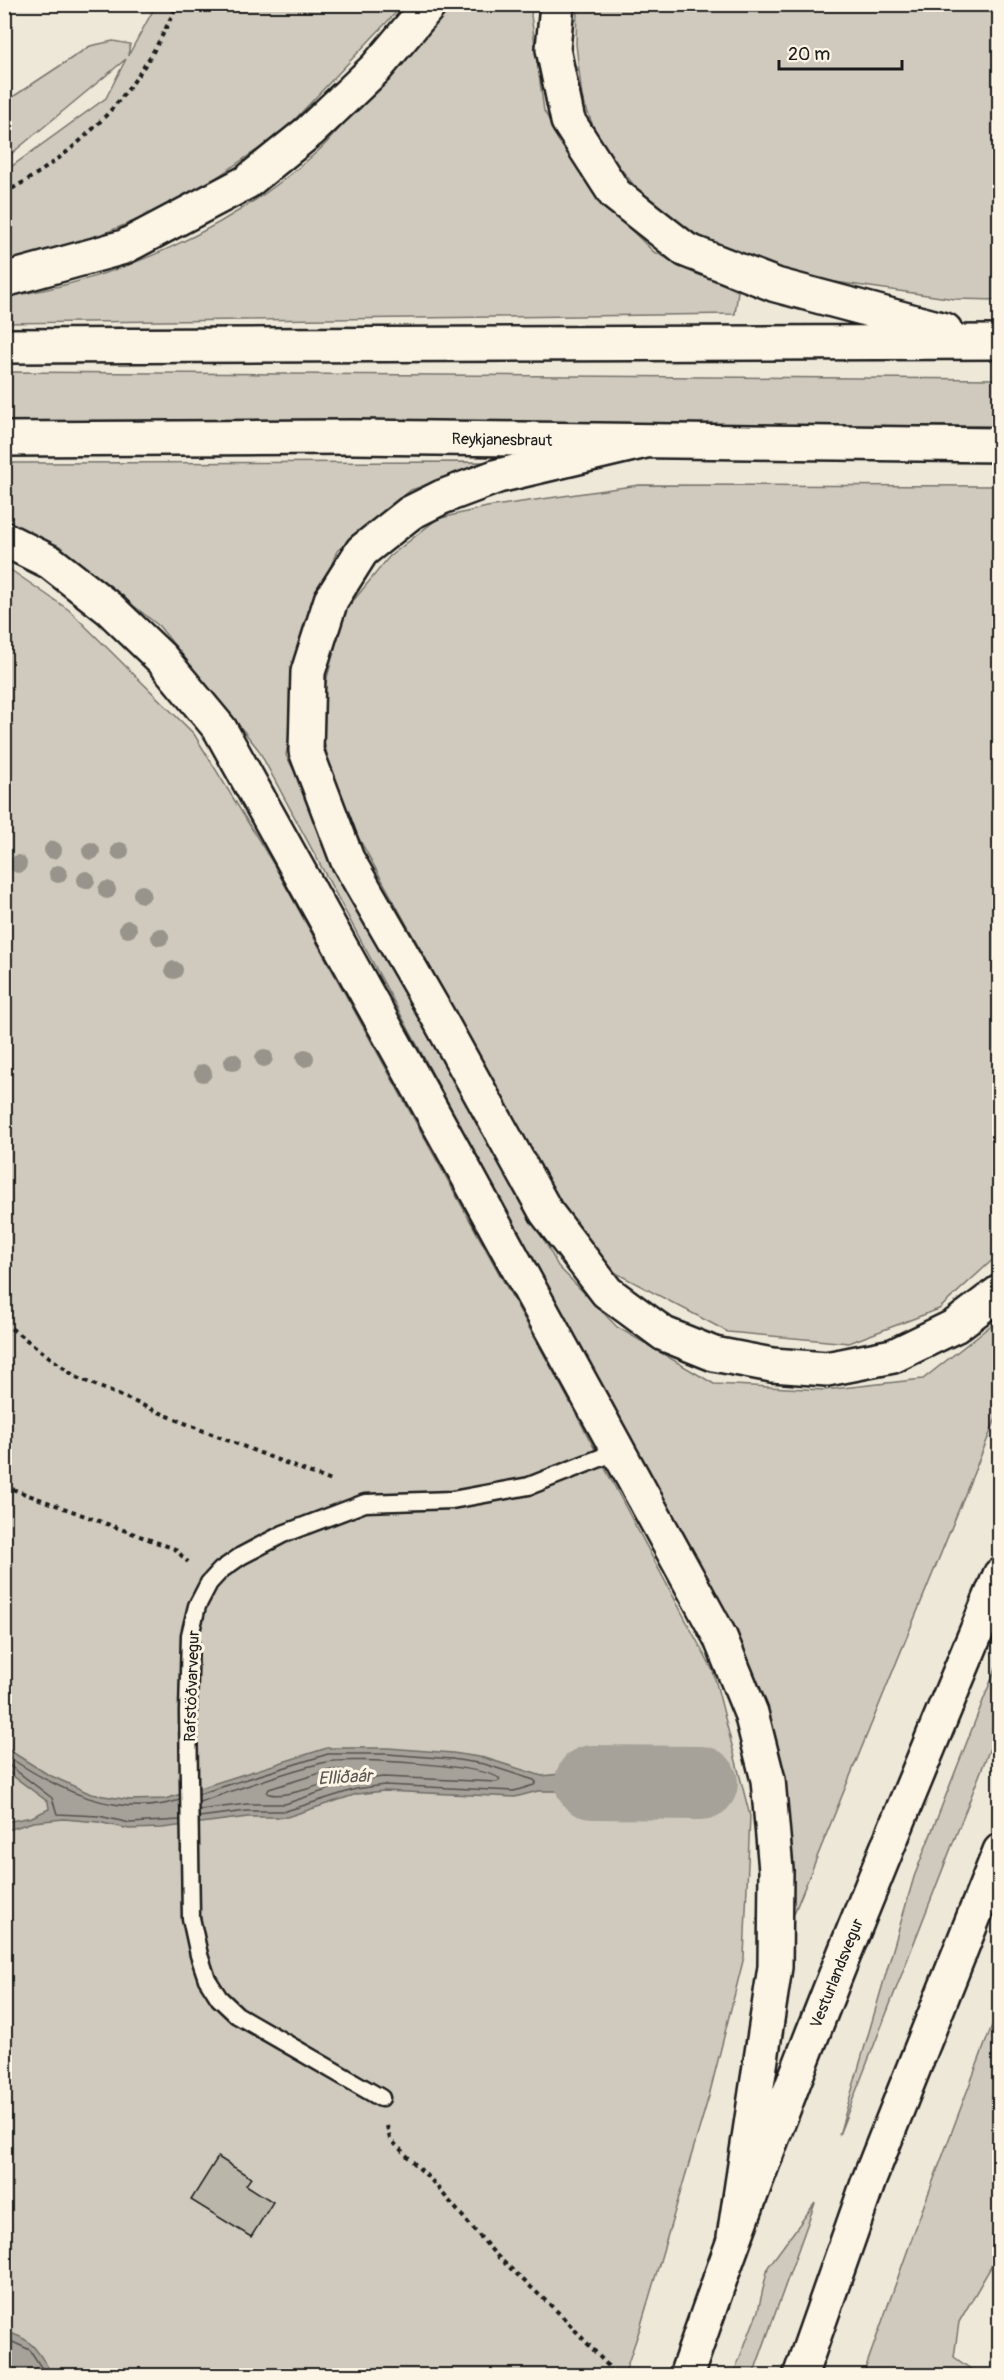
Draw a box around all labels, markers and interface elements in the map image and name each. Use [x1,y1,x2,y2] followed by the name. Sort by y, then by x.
[779,33,902,71] scale bar
[788,43,830,66] text: 20 m
[452,429,553,451] street label: Reykjanesbraut
[180,1630,204,1742] street label: Rafstöðvarvegur
[317,1764,375,1790] water label: Elliðaár
[806,1915,868,2031] street label: Vesturlandsvegur

